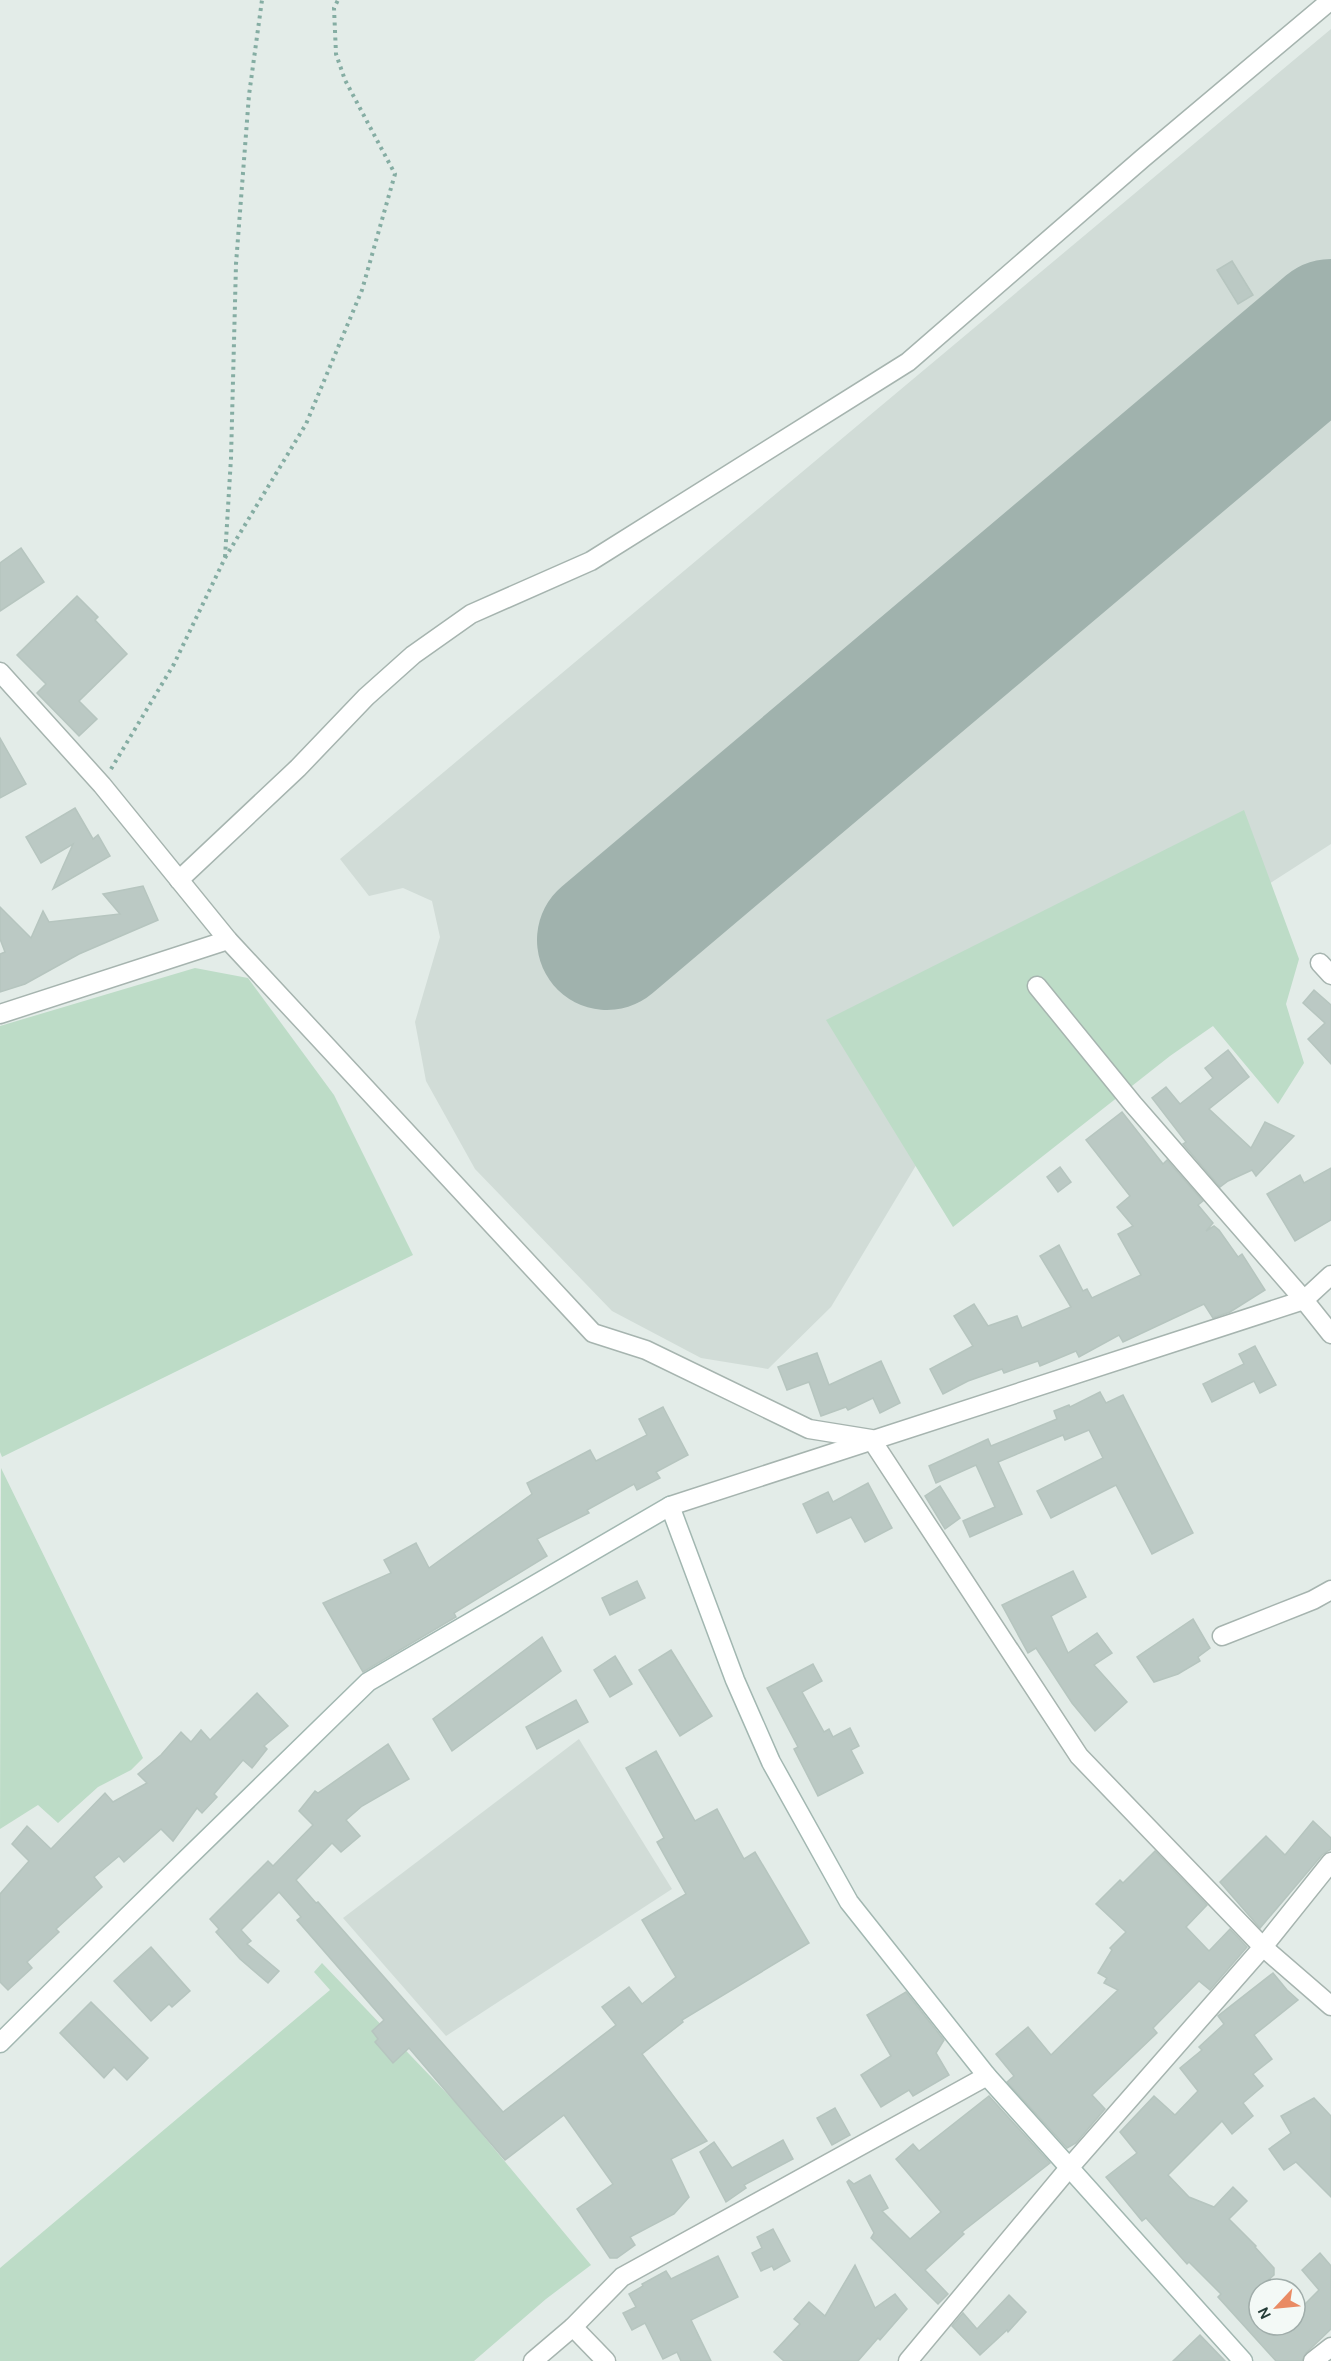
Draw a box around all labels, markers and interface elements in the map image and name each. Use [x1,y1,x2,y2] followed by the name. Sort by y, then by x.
[1247,2277,1307,2337] north arrow
[1253,2304,1275,2323] text: N

